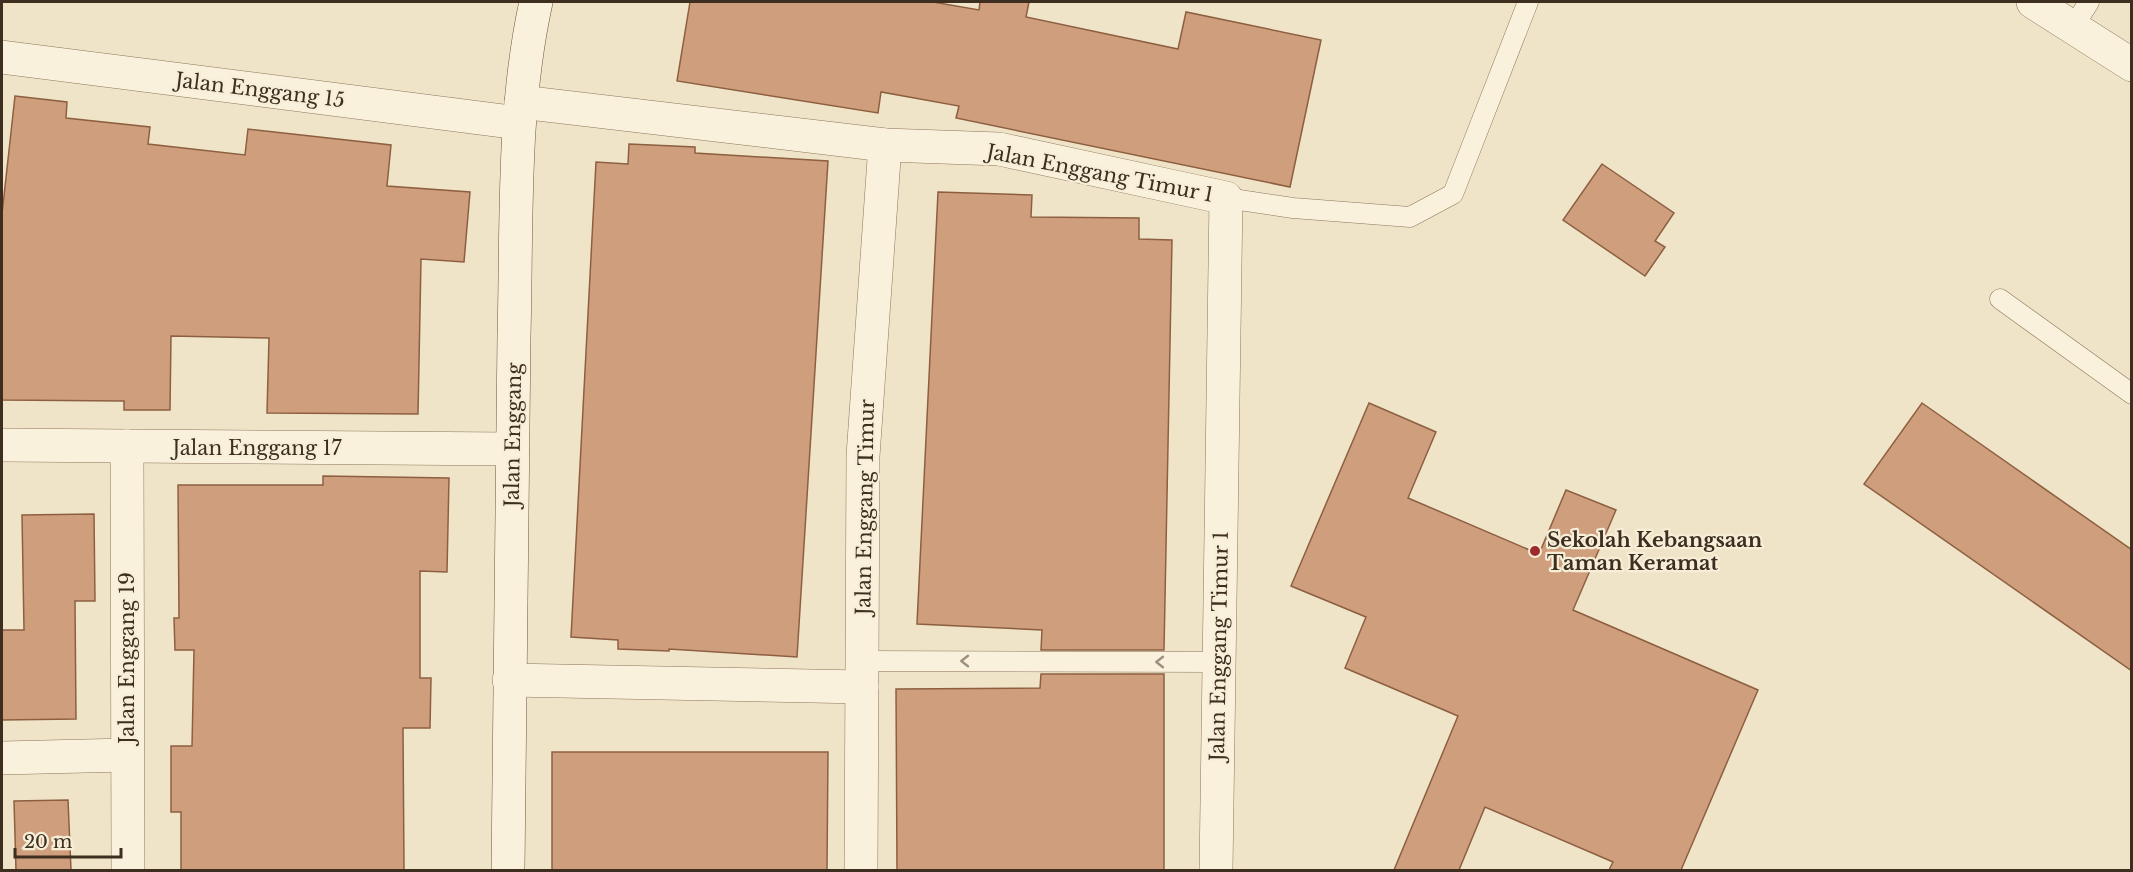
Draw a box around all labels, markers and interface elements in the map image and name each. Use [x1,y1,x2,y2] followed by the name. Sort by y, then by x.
[171,67,346,112] street label: Jalan Enggang 15
[982,139,1215,207] street label: Jalan Enggang Timur 1
[500,362,526,510] street label: Jalan Enggang
[851,398,879,618] street label: Jalan Enggang Timur
[170,436,342,460] street label: Jalan Enggang 17
[1547,528,1763,575] place label: Sekolah Kebangsaan Taman Keramat
[1205,531,1233,764] street label: Jalan Enggang Timur 1
[1528,544,1542,558] marker: Sekolah Kebangsaan Taman Keramat
[115,572,139,747] street label: Jalan Enggang 19
[961,655,970,667] one-way arrow
[1156,656,1165,668] one-way arrow
[15,821,122,859] scale bar
[24,831,72,853] text: 20 m

